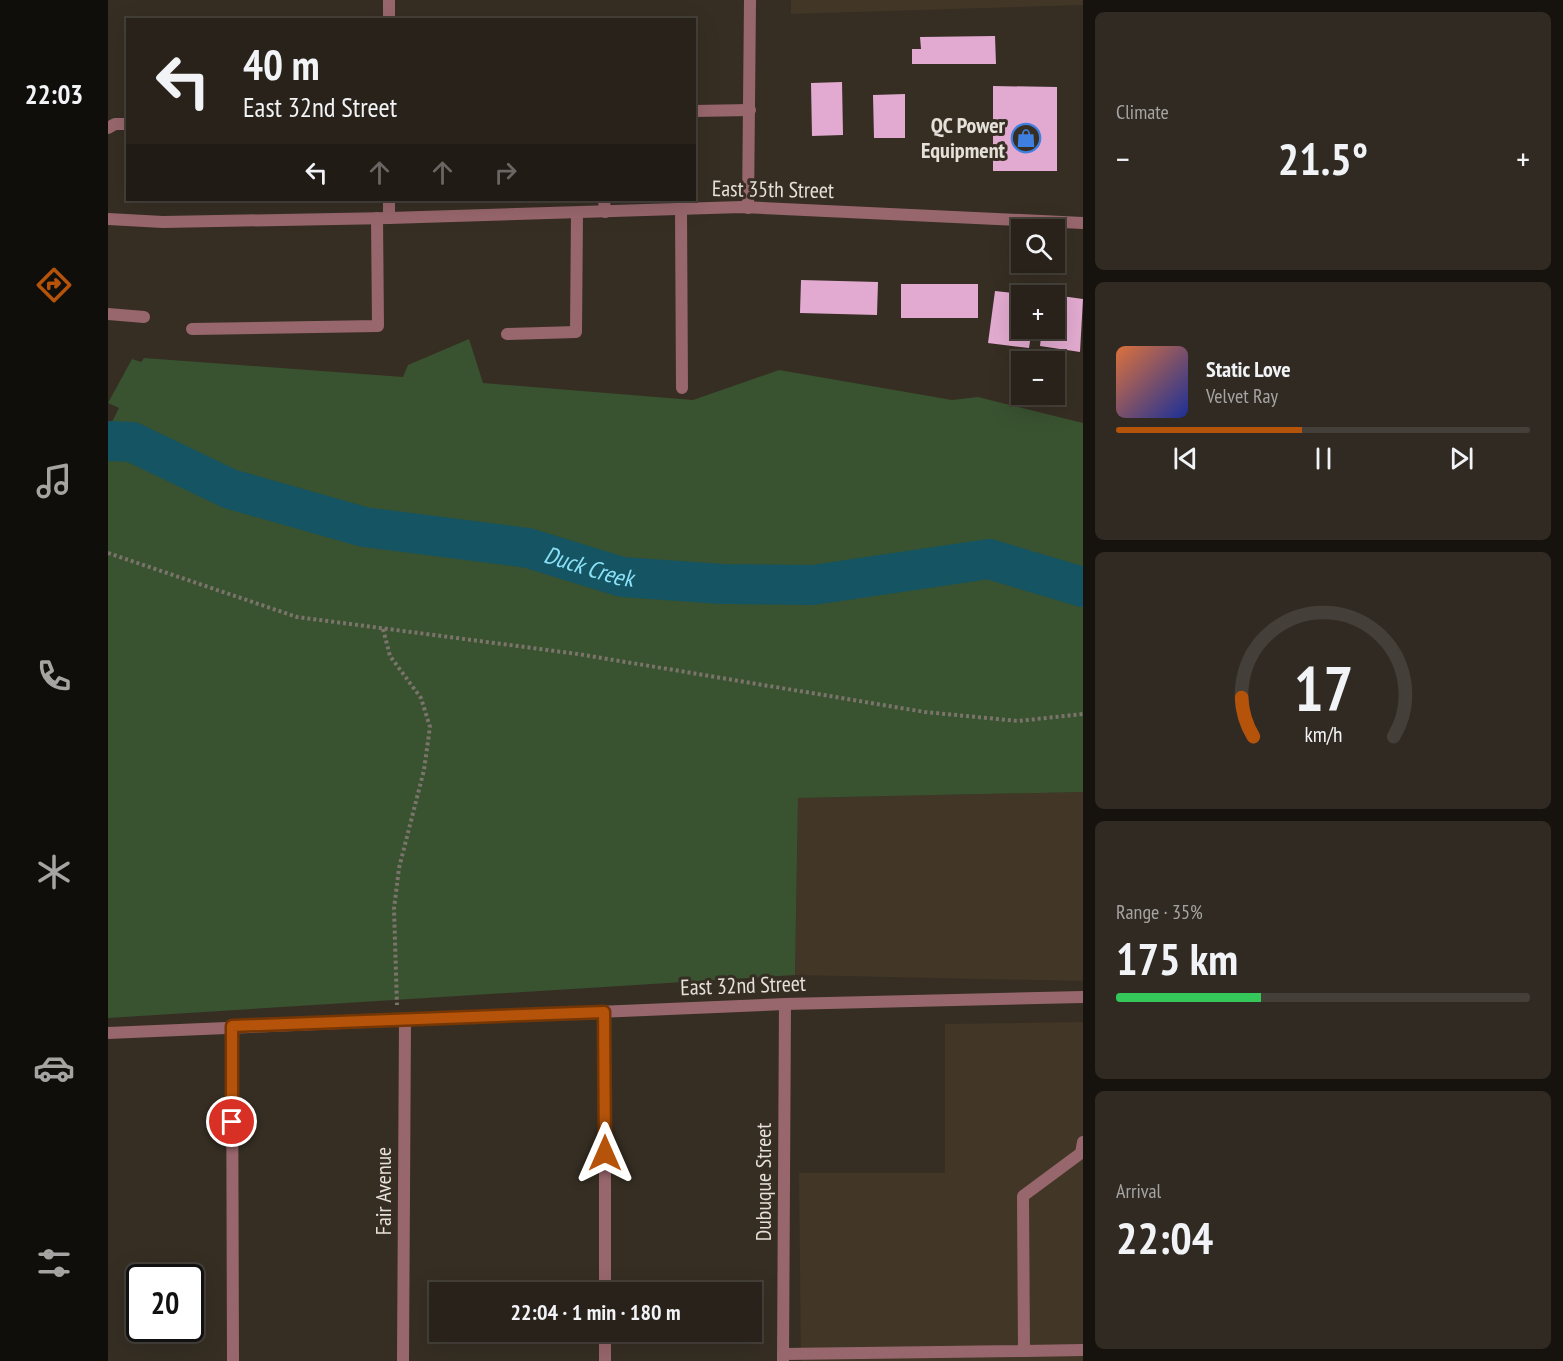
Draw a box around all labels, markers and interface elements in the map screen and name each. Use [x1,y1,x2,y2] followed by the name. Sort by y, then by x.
[243,37,320,92] text: 40 m
[144,42,222,120] icon: left
[25,77,83,111] text: 22:03
[243,90,397,124] text: East 32nd Street
[1116,99,1169,125] text: Climate
[921,111,1006,164] place label: QC Power Equipment
[1010,122,1042,154] shop icon: QC Power Equipment
[1278,129,1368,187] text: 21.5°
[1116,137,1130,180] text: −
[1516,137,1530,180] text: +
[300,156,333,189] icon: left
[363,156,396,189] icon: ahead
[426,156,459,189] icon: ahead
[489,156,522,189] icon: right
[712,174,834,204] street label: East 35th Street
[1011,219,1065,405] map controls
[1011,219,1065,273] button: search
[33,264,75,306] icon: directions
[1011,285,1065,339] button: +
[1011,351,1065,405] button: −
[1206,355,1291,383] text: Static Love
[1206,383,1278,409] text: Velvet Ray
[1169,442,1202,475] icon: previous
[1307,442,1340,475] icon: pause
[1445,442,1478,475] icon: next
[33,460,75,502] icon: music
[540,538,637,593] water label: Duck Creek
[1293,648,1353,729] text: 17
[33,655,75,697] icon: phone
[1304,721,1342,749] text: km/h
[33,851,75,893] icon: climate
[1116,899,1203,925] text: Range · 35%
[1116,929,1238,987] text: 175 km
[680,969,806,1001] street label: East 32nd Street
[33,1047,75,1089] icon: car
[206,1096,257,1147] pin
[215,1105,248,1138] icon: arrive
[573,1121,637,1185] position arrow
[749,1123,777,1241] street label: Dubuque Street
[369,1147,397,1235] street label: Fair Avenue
[1116,1178,1161,1204] text: Arrival
[1116,1208,1213,1266] text: 22:04
[33,1242,75,1284] icon: filters
[126,1264,204,1342] speed limit sign: 20
[510,1298,681,1326] text: 22:04 · 1 min · 180 m

